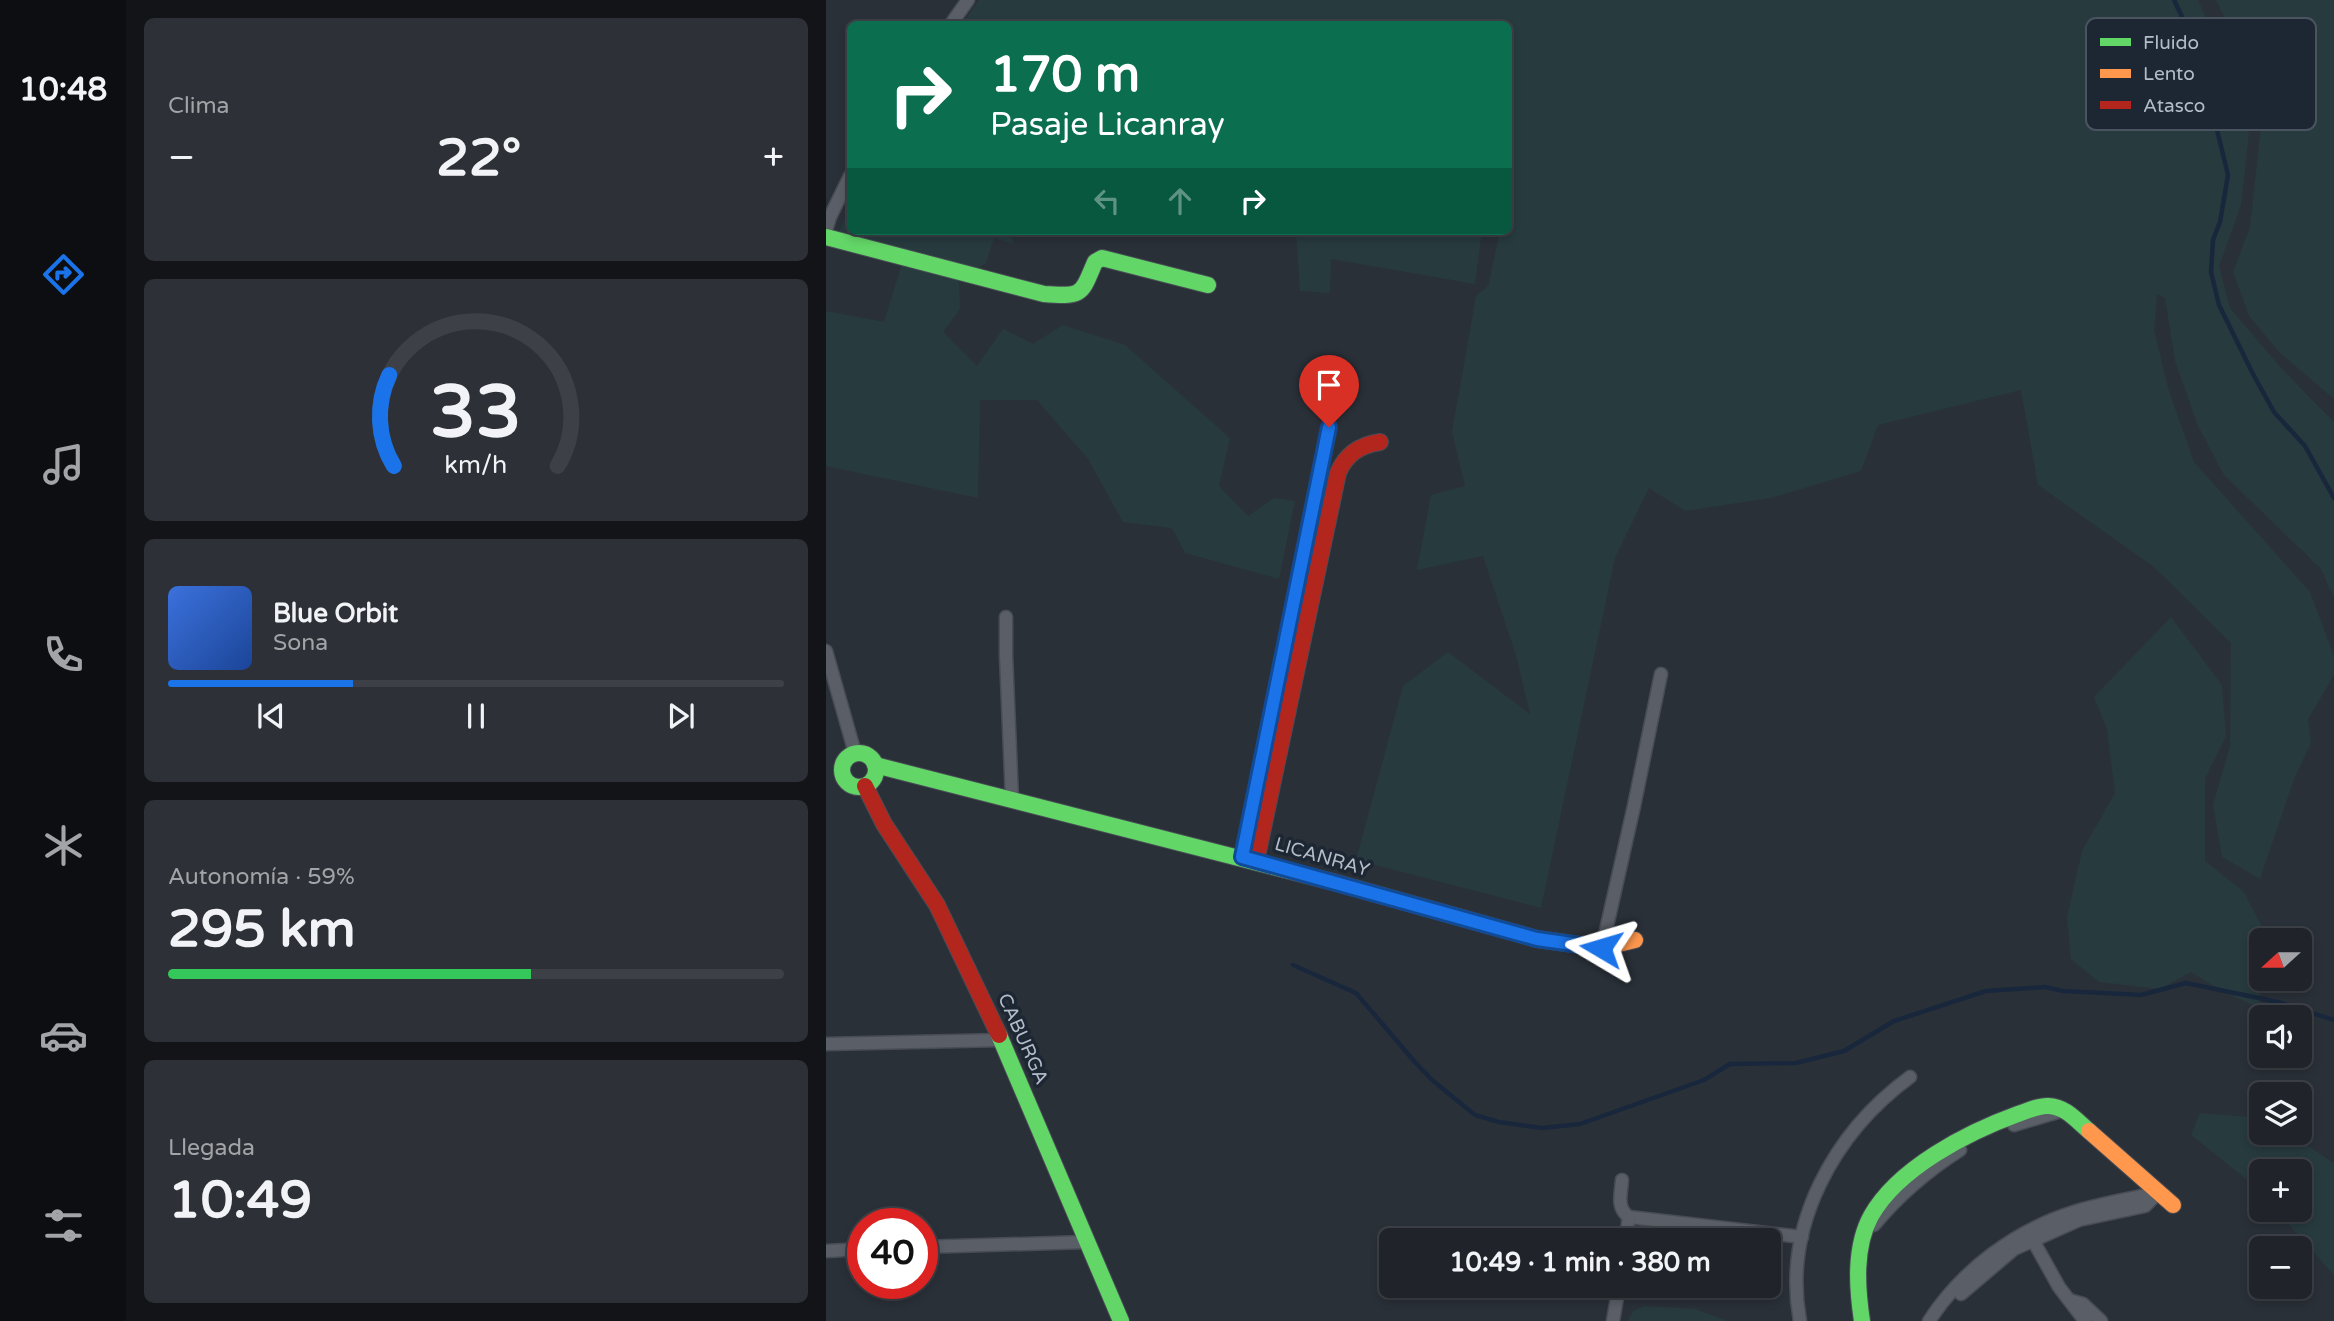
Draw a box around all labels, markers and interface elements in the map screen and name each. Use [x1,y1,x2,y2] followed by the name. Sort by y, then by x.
[2086,18,2316,130] legend
[2143,32,2199,54] text: Fluido
[990,46,1140,105] text: 170 m
[875,49,966,140] icon: right
[2143,63,2195,85] text: Lento
[19,71,107,109] text: 10:48
[168,92,229,120] text: Clima
[2143,95,2205,117] text: Atasco
[990,106,1225,144] text: Pasaje Licanray
[436,127,521,190] text: 22°
[168,135,195,181] text: −
[763,135,784,181] text: +
[1088,182,1126,220] icon: left
[1161,182,1199,220] icon: ahead
[1234,182,1272,220] icon: right
[39,250,88,299] icon: directions
[1299,355,1359,427] pin
[1310,366,1348,404] icon: arrive
[430,369,522,457] text: 33
[39,440,88,489] icon: music
[445,450,507,480] text: km/h
[273,598,398,629] text: Blue Orbit
[273,629,328,657] text: Sona
[39,630,88,679] icon: phone
[252,697,290,735] icon: previous
[457,697,495,735] icon: pause
[662,697,700,735] icon: next
[39,821,88,870] icon: climate
[1272,833,1372,881] street label: LICANRAY
[168,863,355,891] text: Autonomía · 59%
[168,898,356,961] text: 295 km
[1564,911,1638,985] position arrow
[2249,928,2312,990] north arrow
[2249,928,2312,1299] map controls
[993,990,1053,1088] street label: CABURGA
[2249,1005,2312,1068] button: sound
[39,1011,88,1060] icon: car
[2249,1082,2312,1145] button: layers
[168,1134,255,1162] text: Llegada
[2249,1159,2312,1222] button: +
[168,1169,312,1232] text: 10:49
[39,1201,88,1250] icon: filters
[847,1208,938,1299] speed limit sign: 40
[2249,1236,2312,1299] button: −
[1449,1247,1711,1278] text: 10:49 · 1 min · 380 m

